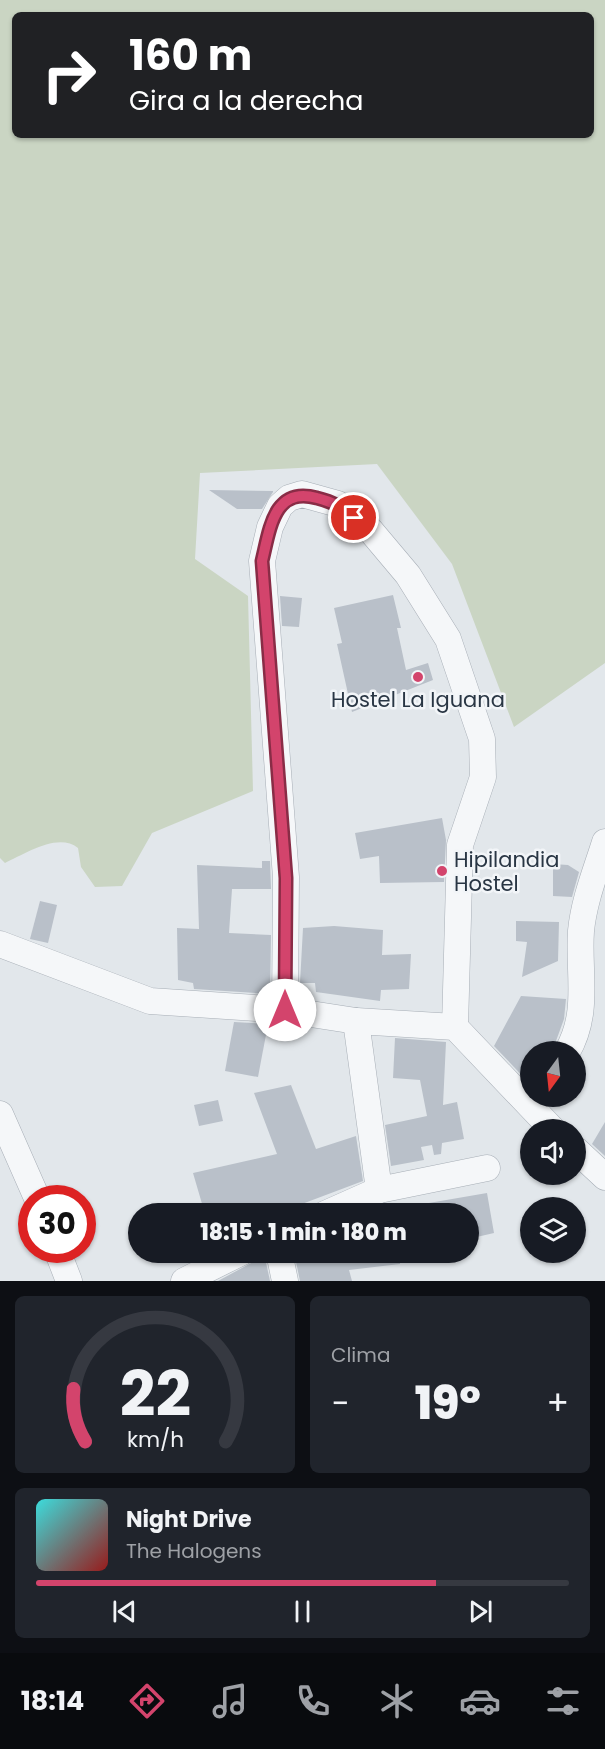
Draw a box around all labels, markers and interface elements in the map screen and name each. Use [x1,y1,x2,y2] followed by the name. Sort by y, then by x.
[129,26,252,85] text: 160 m
[30,36,108,114] icon: right
[129,82,363,119] text: Gira a la derecha
[328,492,379,543] pin
[337,501,370,534] icon: arrive
[411,670,425,684] marker: Hostel La Iguana
[331,685,505,714] place label: Hostel La Iguana
[454,845,559,898] place label: Hipilandia Hostel
[435,864,449,878] marker: Hipilandia Hostel
[253,978,317,1042] position arrow
[520,1041,586,1107] north arrow
[520,1041,586,1263] map controls
[520,1119,586,1185] button: sound
[18,1185,96,1263] speed limit sign: 30
[520,1197,586,1263] button: layers
[200,1217,407,1248] text: 18:15 · 1 min · 180 m
[331,1341,390,1369] text: Clima
[119,1350,191,1438] text: 22
[415,1372,481,1435] text: 19°
[331,1380,349,1427] text: −
[546,1380,569,1427] text: +
[126,1424,184,1455] text: km/h
[126,1504,252,1535] text: Night Drive
[126,1537,262,1565] text: The Halogens
[108,1595,141,1628] icon: previous
[286,1595,319,1628] icon: pause
[464,1595,497,1628] icon: next
[126,1680,168,1722] icon: directions
[209,1680,251,1722] icon: music
[292,1680,334,1722] icon: phone
[376,1680,418,1722] icon: climate
[459,1680,501,1722] icon: car
[542,1680,584,1722] icon: filters
[21,1682,84,1719] text: 18:14

